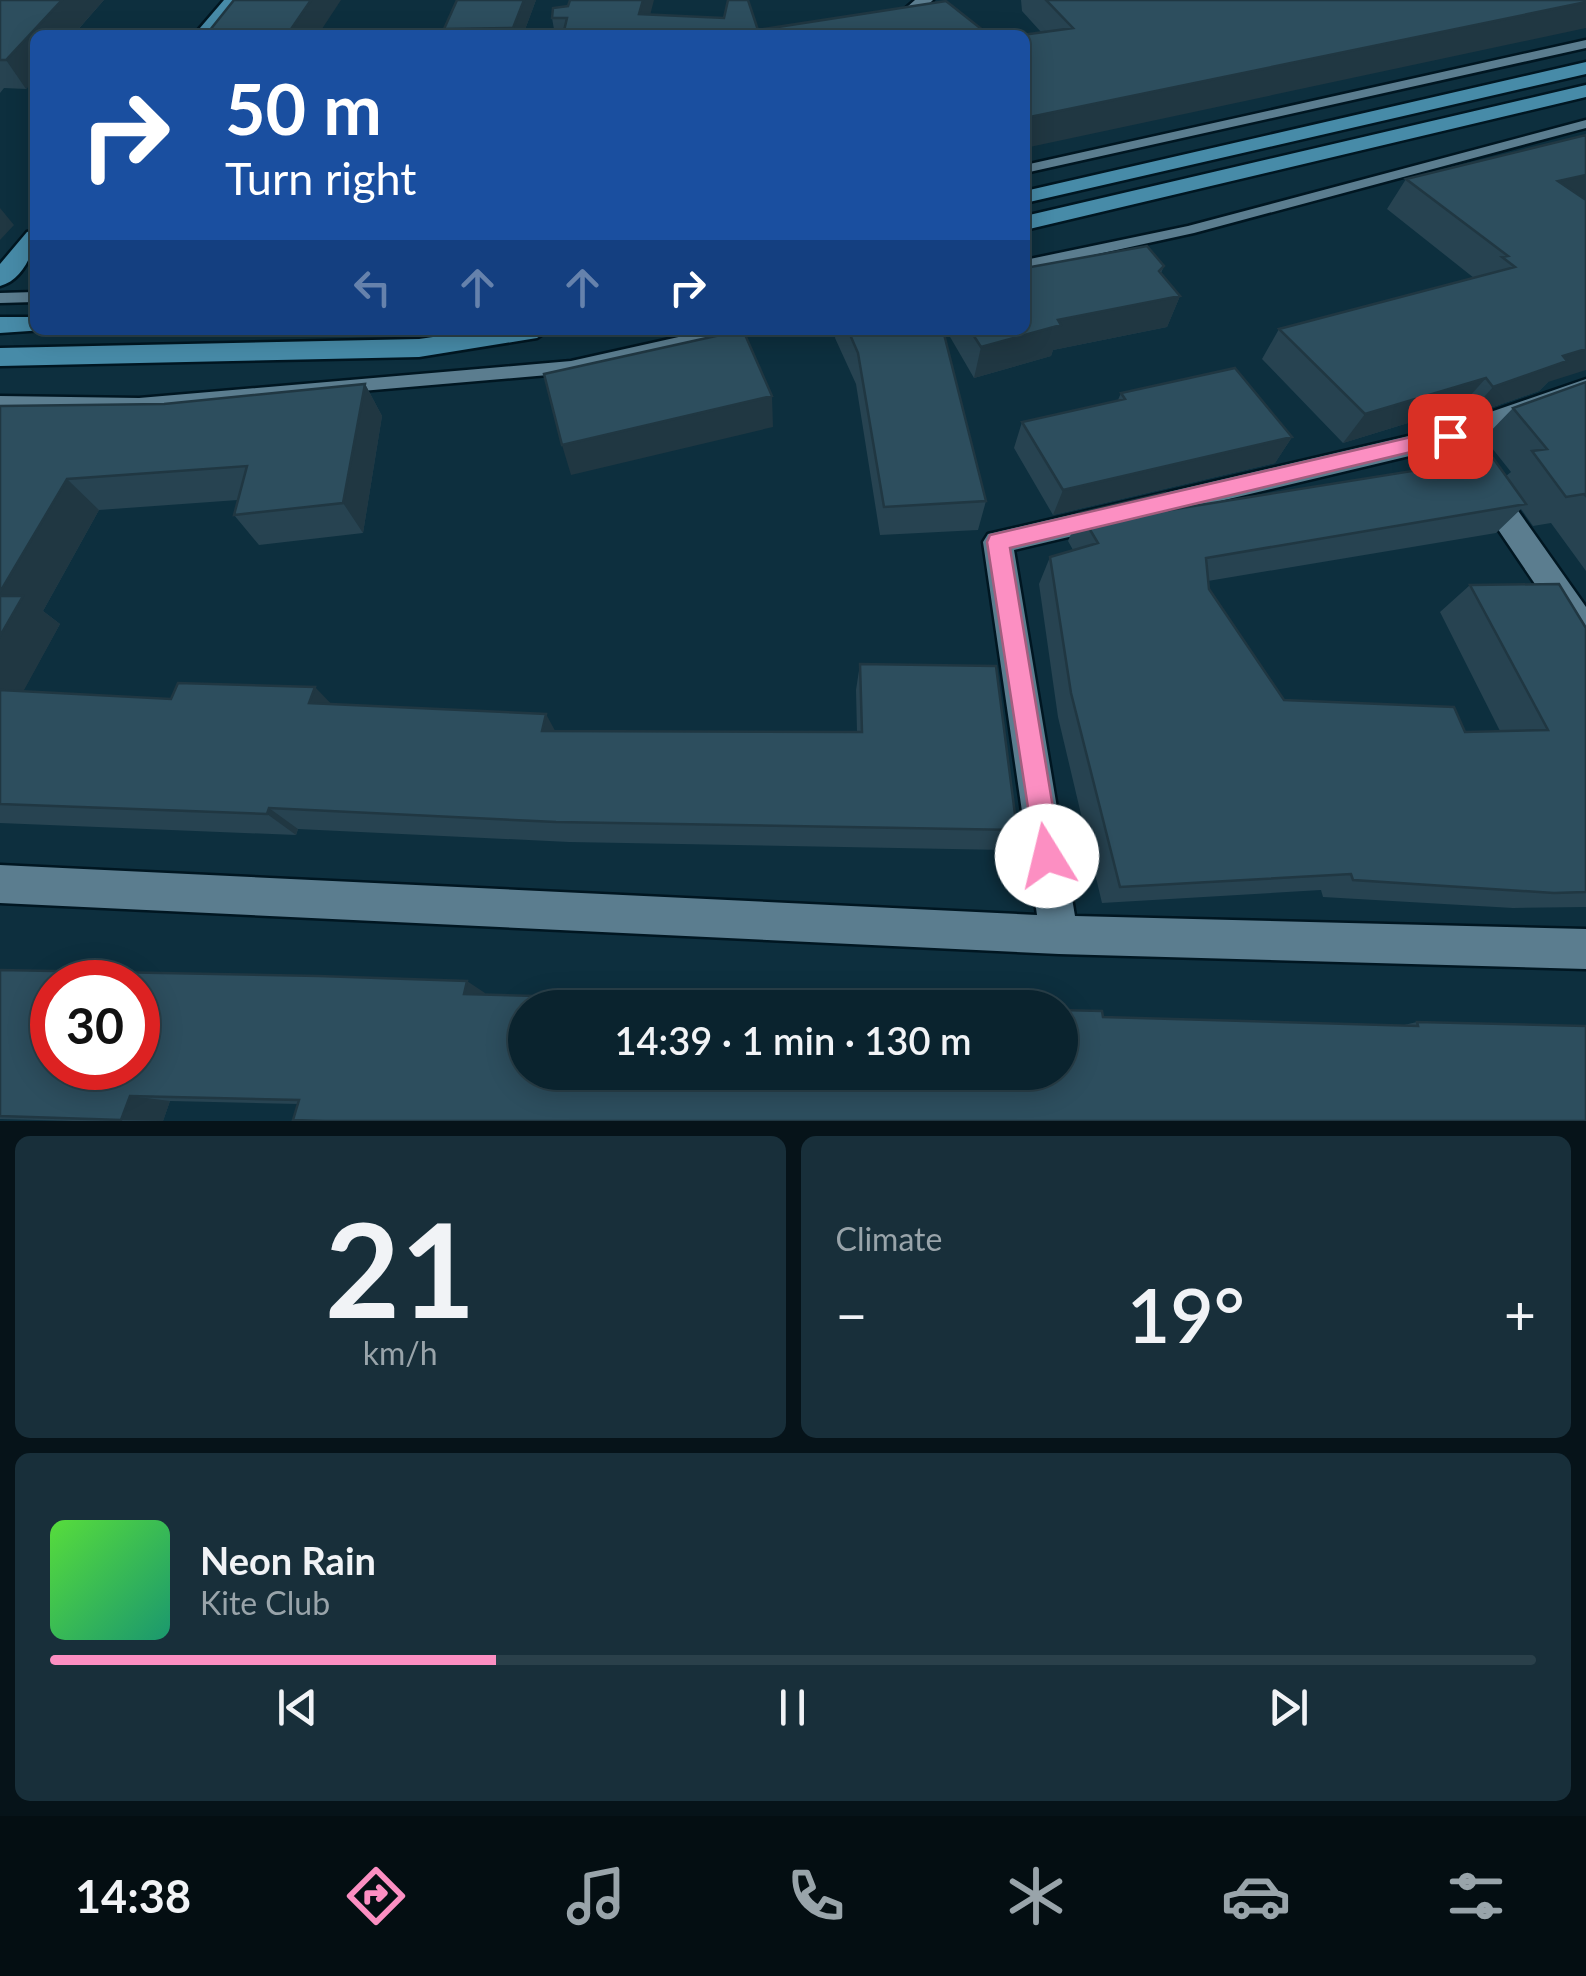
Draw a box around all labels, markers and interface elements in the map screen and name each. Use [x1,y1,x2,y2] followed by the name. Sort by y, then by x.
[225,66,382,150] text: 50 m
[60,70,190,200] icon: right
[225,151,416,205] text: Turn right
[345,260,400,315] icon: left
[450,260,505,315] icon: ahead
[555,260,610,315] icon: ahead
[660,260,715,315] icon: right
[1408,394,1493,479] pin
[1423,409,1478,464] icon: arrive
[995,804,1099,908] position arrow
[30,960,160,1090] speed limit sign: 30
[615,1017,971,1063] text: 14:39 · 1 min · 130 m
[325,1190,476,1346] text: 21
[836,1219,942,1258] text: Climate
[1127,1269,1245,1359] text: 19°
[836,1281,867,1347] text: −
[1504,1281,1536,1347] text: +
[363,1333,438,1372] text: km/h
[200,1537,376,1583] text: Neon Rain
[200,1583,330,1622] text: Kite Club
[270,1680,325,1735] icon: previous
[765,1680,820,1735] icon: pause
[1261,1680,1316,1735] icon: next
[341,1861,411,1931] icon: directions
[561,1861,631,1931] icon: music
[781,1861,851,1931] icon: phone
[1001,1861,1071,1931] icon: climate
[1221,1861,1291,1931] icon: car
[1441,1861,1511,1931] icon: filters
[75,1869,191,1923] text: 14:38

